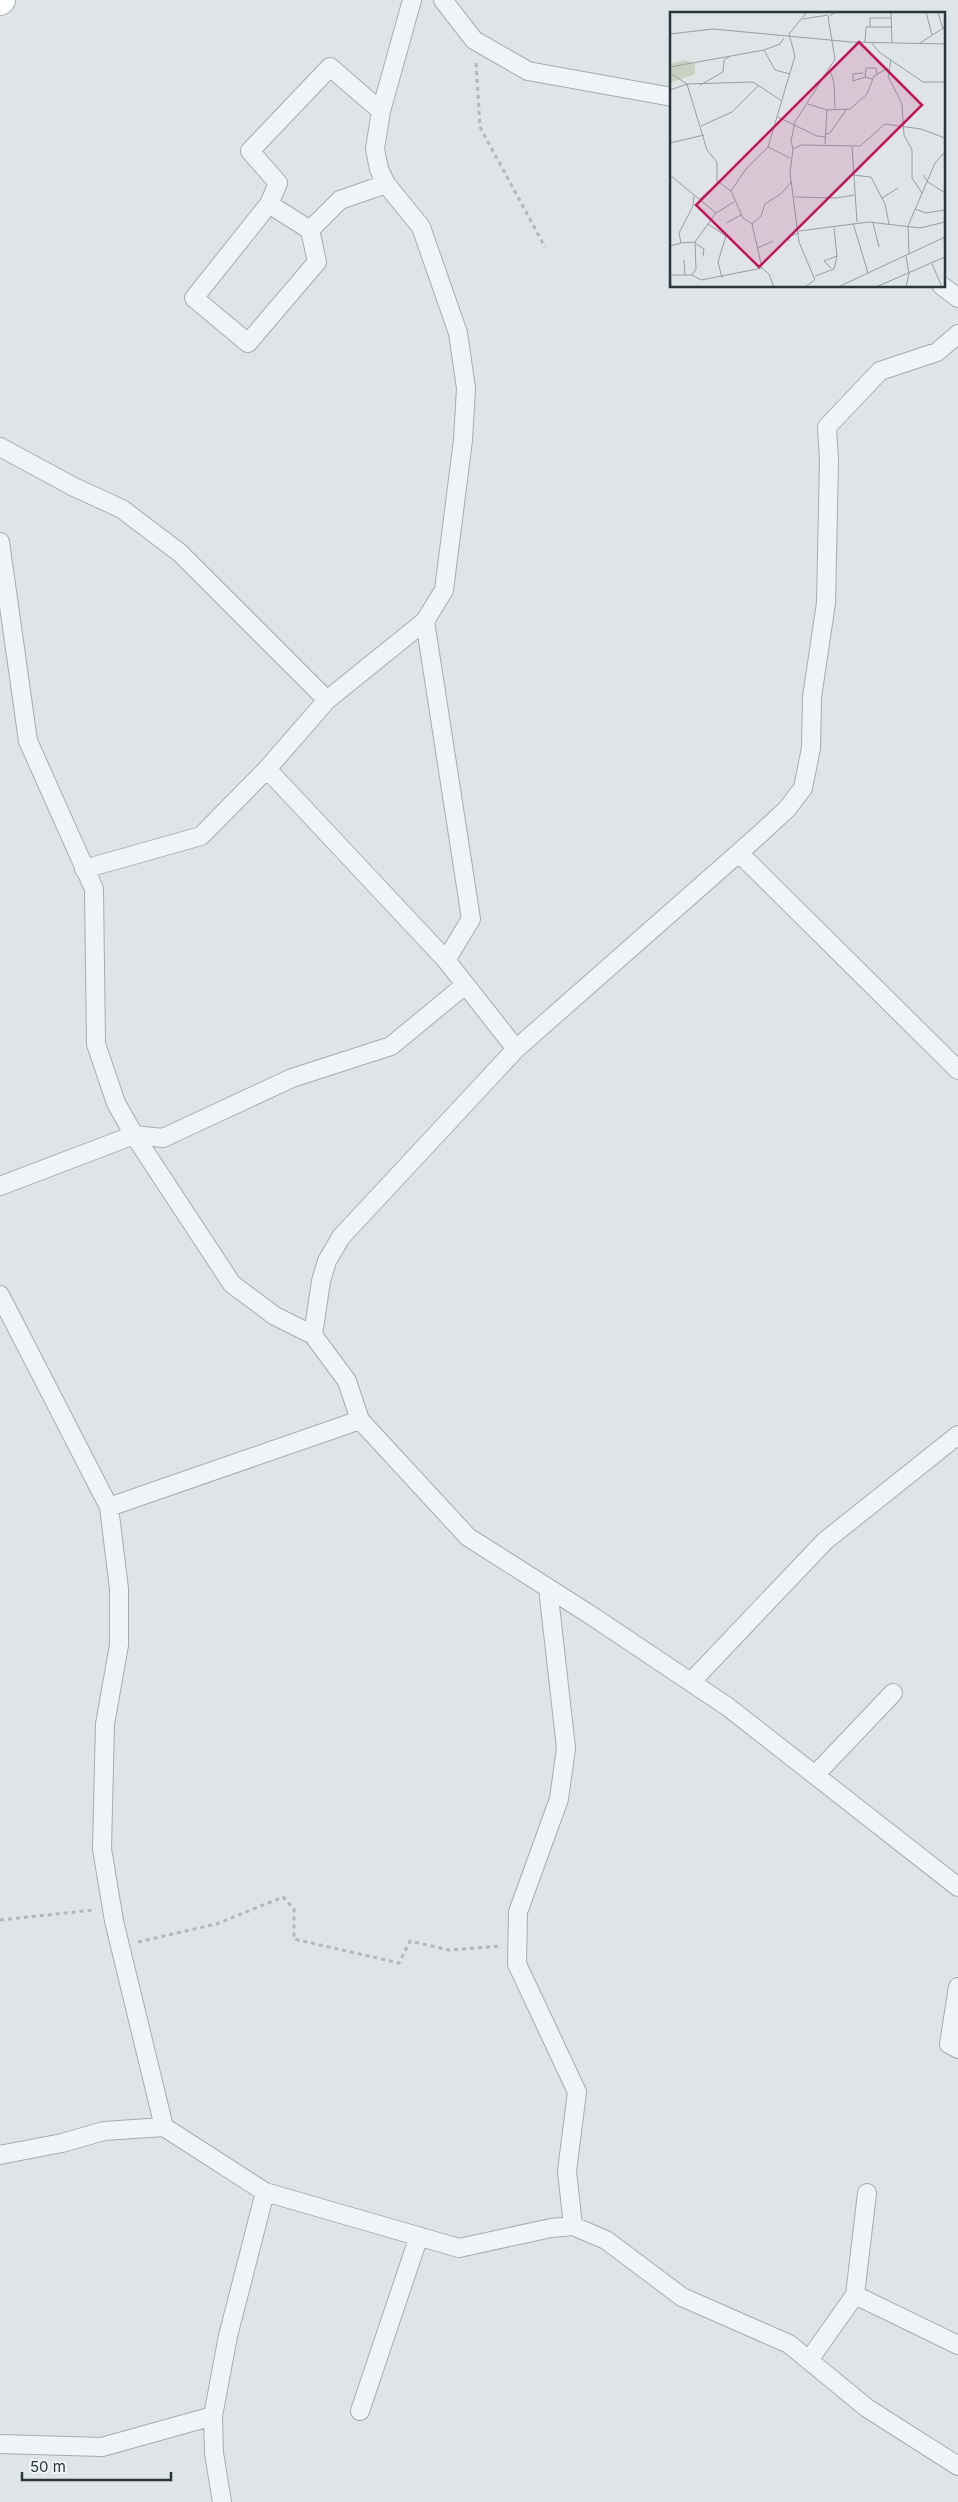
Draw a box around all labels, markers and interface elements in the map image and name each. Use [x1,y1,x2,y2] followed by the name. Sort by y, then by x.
[670,12,946,288] inset map
[22,2450,171,2482] scale bar
[30,2457,66,2476] text: 50 m

